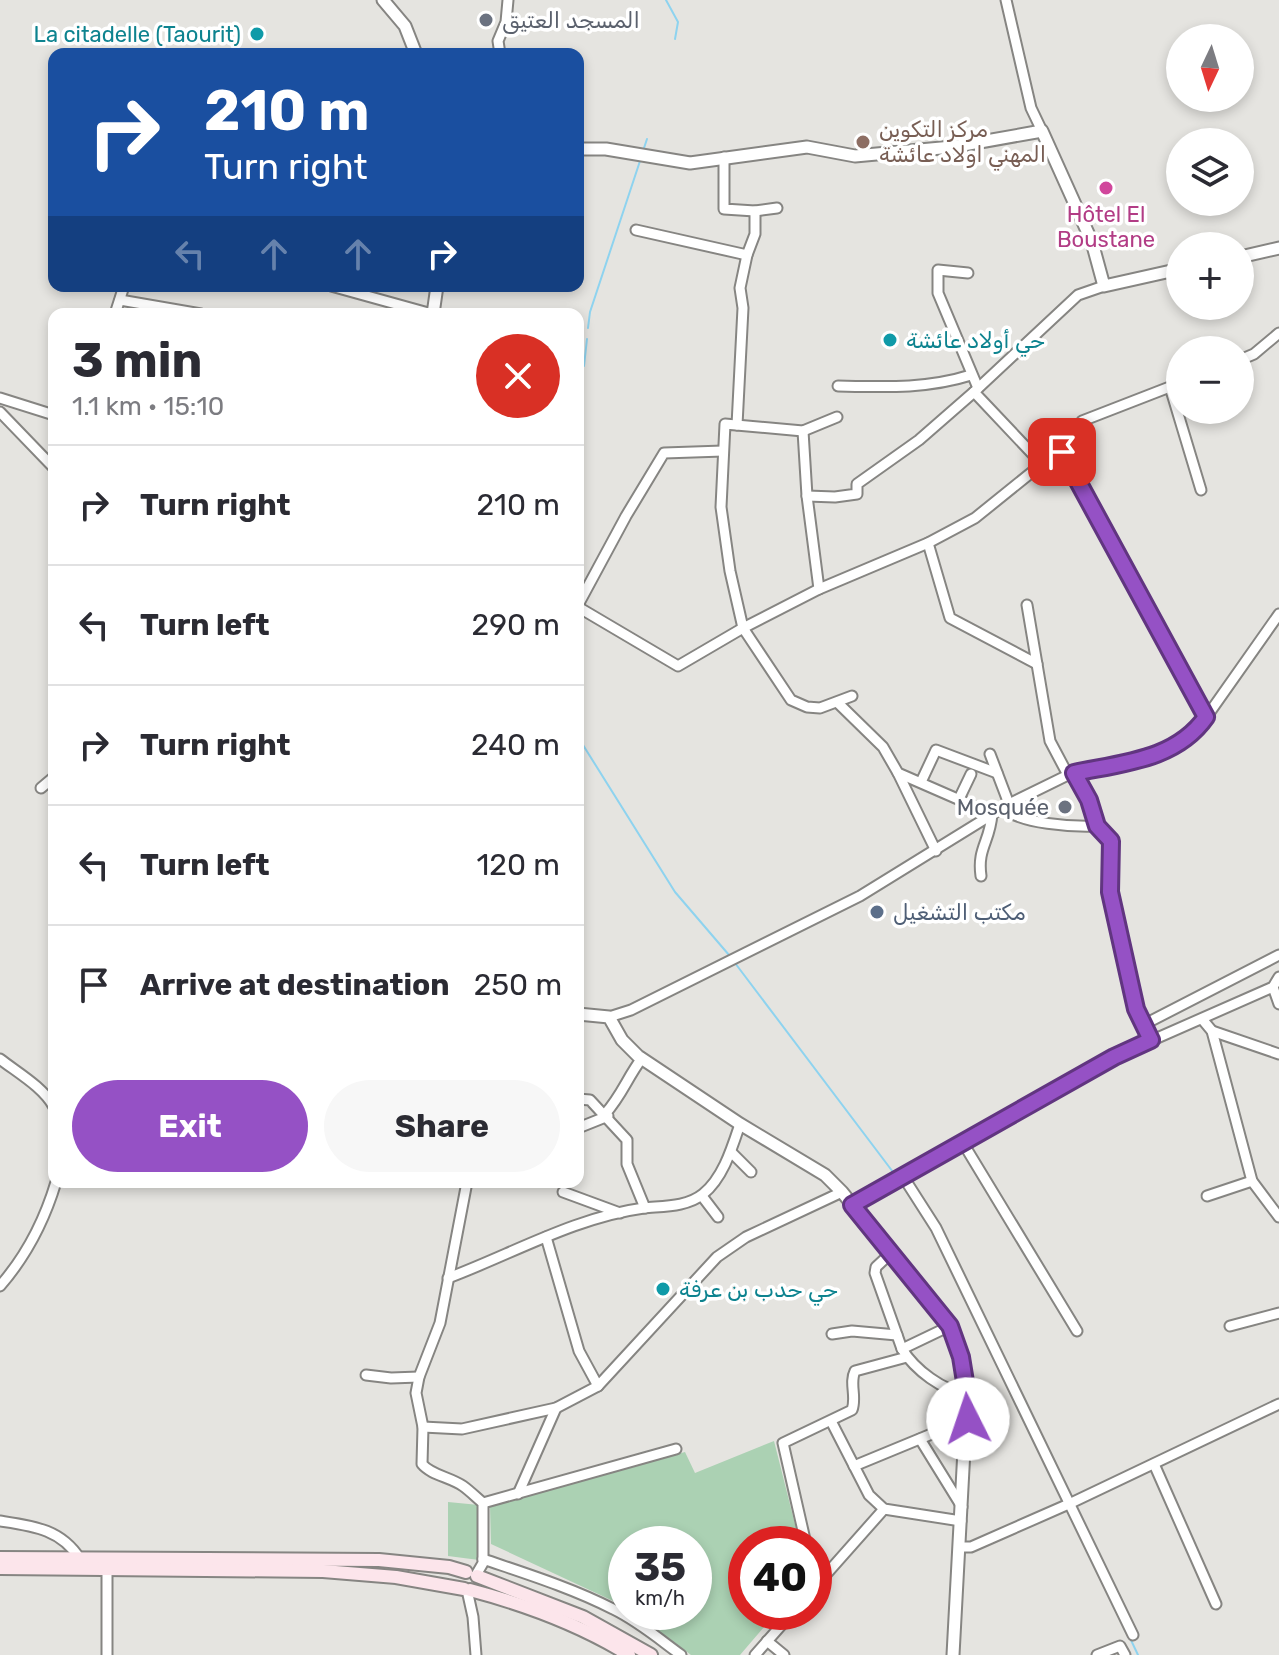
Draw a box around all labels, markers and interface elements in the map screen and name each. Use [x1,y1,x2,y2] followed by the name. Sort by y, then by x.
[502,7,640,34] place label: المسجد العتيق
[477,11,495,29] marker: المسجد العتيق
[34,21,241,48] place label: La citadelle (Taourit)
[1166,24,1254,112] north arrow
[1166,24,1254,424] map controls
[248,25,266,43] marker: La citadelle (Taourit)
[204,78,370,144] text: 210 m
[72,80,176,184] icon: right
[879,116,1046,171] place label: مركز التكوين المهني اولاد عائشة
[1166,128,1254,216] button: layers
[854,133,872,151] marker: مركز التكوين المهني اولاد عائشة
[204,145,368,188] text: Turn right
[1097,179,1115,197] marker: Hôtel El Boustane
[1057,201,1155,253] place label: Hôtel El Boustane
[168,232,212,276] icon: left
[252,232,296,276] icon: ahead
[336,232,380,276] icon: ahead
[420,232,464,276] icon: right
[1166,232,1254,320] button: +
[906,327,1045,357] place label: حي أولاد عائشة
[881,331,899,349] marker: حي أولاد عائشة
[72,332,202,389] text: 3 min
[476,334,560,418] button: close
[1166,336,1254,424] button: −
[72,391,224,422] text: 1.1 km · 15:10
[1028,418,1096,486] pin
[1040,430,1084,474] icon: arrive
[72,483,116,527] icon: right
[140,487,291,523] text: Turn right
[476,487,560,523] text: 210 m
[72,603,116,647] icon: left
[140,607,270,643] text: Turn left
[472,607,560,643] text: 290 m
[72,723,116,767] icon: right
[140,727,291,763] text: Turn right
[471,727,560,763] text: 240 m
[957,794,1049,821] place label: Mosquée
[1056,798,1074,816] marker: Mosquée
[72,843,116,887] icon: left
[140,847,270,883] text: Turn left
[476,847,560,883] text: 120 m
[893,899,1026,926] place label: مكتب التشغيل
[868,903,886,921] marker: مكتب التشغيل
[72,963,116,1007] icon: arrive
[140,967,450,1003] text: Arrive at destination
[474,967,562,1003] text: 250 m
[72,1080,308,1172] button: Exit
[324,1080,560,1172] button: Share
[679,1276,838,1306] place label: حي حدب بن عرفة
[654,1280,672,1298] marker: حي حدب بن عرفة
[926,1377,1010,1461] position arrow
[728,1526,832,1630] speed limit sign: 40
[634,1544,686,1591] text: 35
[635,1586,685,1610] text: km/h

